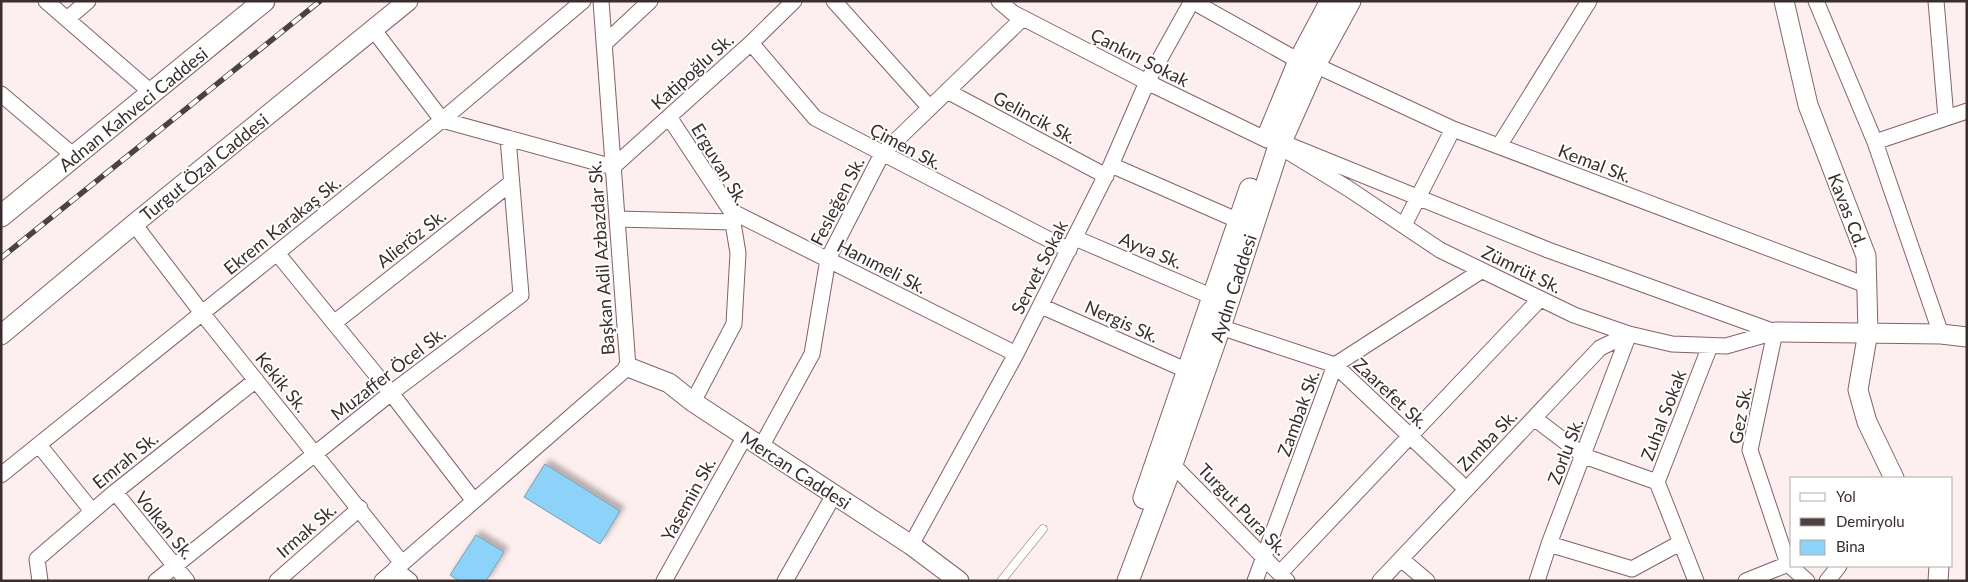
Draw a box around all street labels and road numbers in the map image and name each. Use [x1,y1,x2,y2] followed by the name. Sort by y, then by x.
[1087,23,1193,92] street label: Çankırı Sokak
[646,28,738,114] street label: Katipoğlu Sk.
[54,42,212,176] street label: Adnan Kahveci Caddesi
[990,86,1080,148] street label: Gelincik Sk.
[135,109,273,225] street label: Turgut Özal Caddesi
[866,118,946,174] street label: Çimen Sk.
[687,119,753,209] street label: Erguvan Sk.
[1555,139,1635,187] street label: Kemal Sk.
[805,153,869,249] street label: Fesleğen Sk.
[583,160,619,356] street label: Başkan Adil Azbazdar Sk.
[1824,170,1872,250] street label: Kavas Cd.
[219,171,345,279] street label: Ekrem Karakaş Sk.
[372,204,450,272] street label: Alieröz Sk.
[1006,216,1072,318] street label: Servet Sokak
[1116,227,1186,273] street label: Ayva Sk.
[1205,231,1261,345] street label: Aydın Caddesi
[834,234,930,298] street label: Hanımeli Sk.
[1479,240,1565,298] street label: Zümrüt Sk.
[1082,295,1162,347] street label: Nergis Sk.
[326,321,450,425] street label: Muzaffer Öcel Sk.
[251,348,313,416] street label: Kekik Sk.
[1349,353,1433,433] street label: Zaarefet Sk.
[1636,366,1691,464] street label: Zuhal Sokak
[1272,367,1324,459] street label: Zambak Sk.
[1724,384,1756,446] street label: Gez Sk.
[1453,405,1521,475] street label: Zımba Sk.
[1542,415,1588,487] street label: Zorlu Sk.
[737,426,855,514] street label: Mercan Caddesi
[88,427,162,493] street label: Emrah Sk.
[656,453,720,545] street label: Yasemin Sk.
[1194,458,1292,560] street label: Turgut Pura Sk.
[131,487,199,563] street label: Volkan Sk.
[272,498,340,562] street label: Irmak Sk.

